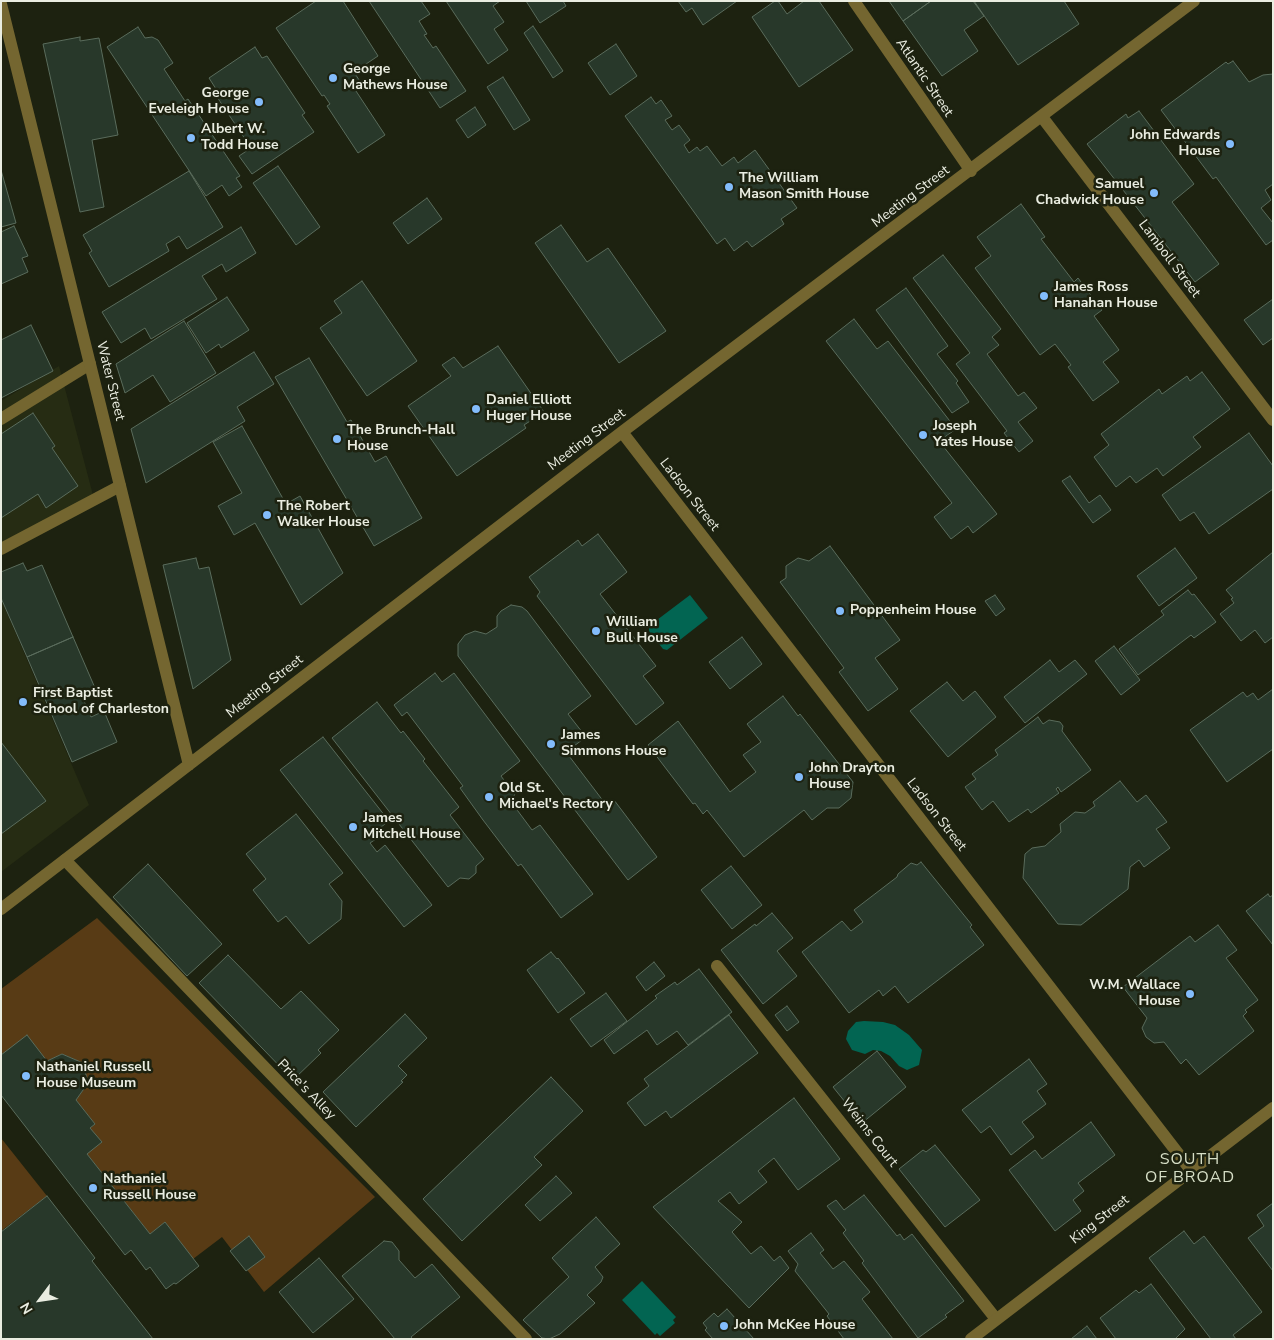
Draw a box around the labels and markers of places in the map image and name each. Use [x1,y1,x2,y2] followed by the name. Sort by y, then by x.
[343,62,448,94] place label: George Mathews House
[327,72,339,84] marker: George Mathews House
[149,86,249,118] place label: George Eveleigh House
[253,96,265,108] marker: George Eveleigh House
[201,122,279,154] place label: Albert W. Todd House
[1130,128,1220,160] place label: John Edwards House
[185,132,197,144] marker: Albert W. Todd House
[1224,138,1236,150] marker: John Edwards House
[739,171,869,203] place label: The William Mason Smith House
[1035,177,1144,210] place label: Samuel Chadwick House
[723,181,735,193] marker: The William Mason Smith House
[1148,187,1160,199] marker: Samuel Chadwick House
[1054,280,1158,312] place label: James Ross Hanahan House
[1038,290,1050,302] marker: James Ross Hanahan House
[486,393,572,426] place label: Daniel Elliott Huger House
[470,403,482,415] marker: Daniel Elliott Huger House
[933,419,1013,452] place label: Joseph Yates House
[347,423,455,456] place label: The Brunch-Hall House
[917,429,929,441] marker: Joseph Yates House
[331,433,343,445] marker: The Brunch-Hall House
[277,499,369,532] place label: The Robert Walker House
[261,509,273,521] marker: The Robert Walker House
[850,603,976,619] place label: Poppenheim House
[834,605,846,617] marker: Poppenheim House
[606,615,678,648] place label: William Bull House
[590,625,602,637] marker: William Bull House
[33,686,169,719] place label: First Baptist School of Charleston
[17,696,29,708] marker: First Baptist School of Charleston
[561,728,666,760] place label: James Simmons House
[545,738,557,750] marker: James Simmons House
[809,761,895,794] place label: John Drayton House
[793,771,805,783] marker: John Drayton House
[499,781,613,814] place label: Old St. Michael's Rectory
[483,791,495,803] marker: Old St. Michael's Rectory
[363,811,461,844] place label: James Mitchell House
[347,821,359,833] marker: James Mitchell House
[1089,978,1180,1010] place label: W.M. Wallace House
[1184,988,1196,1000] marker: W.M. Wallace House
[36,1060,151,1092] place label: Nathaniel Russell House Museum
[20,1070,32,1082] marker: Nathaniel Russell House Museum
[103,1172,196,1204] place label: Nathaniel Russell House
[87,1182,99,1194] marker: Nathaniel Russell House
[734,1318,855,1334] place label: John McKee House
[718,1320,730,1332] marker: John McKee House

